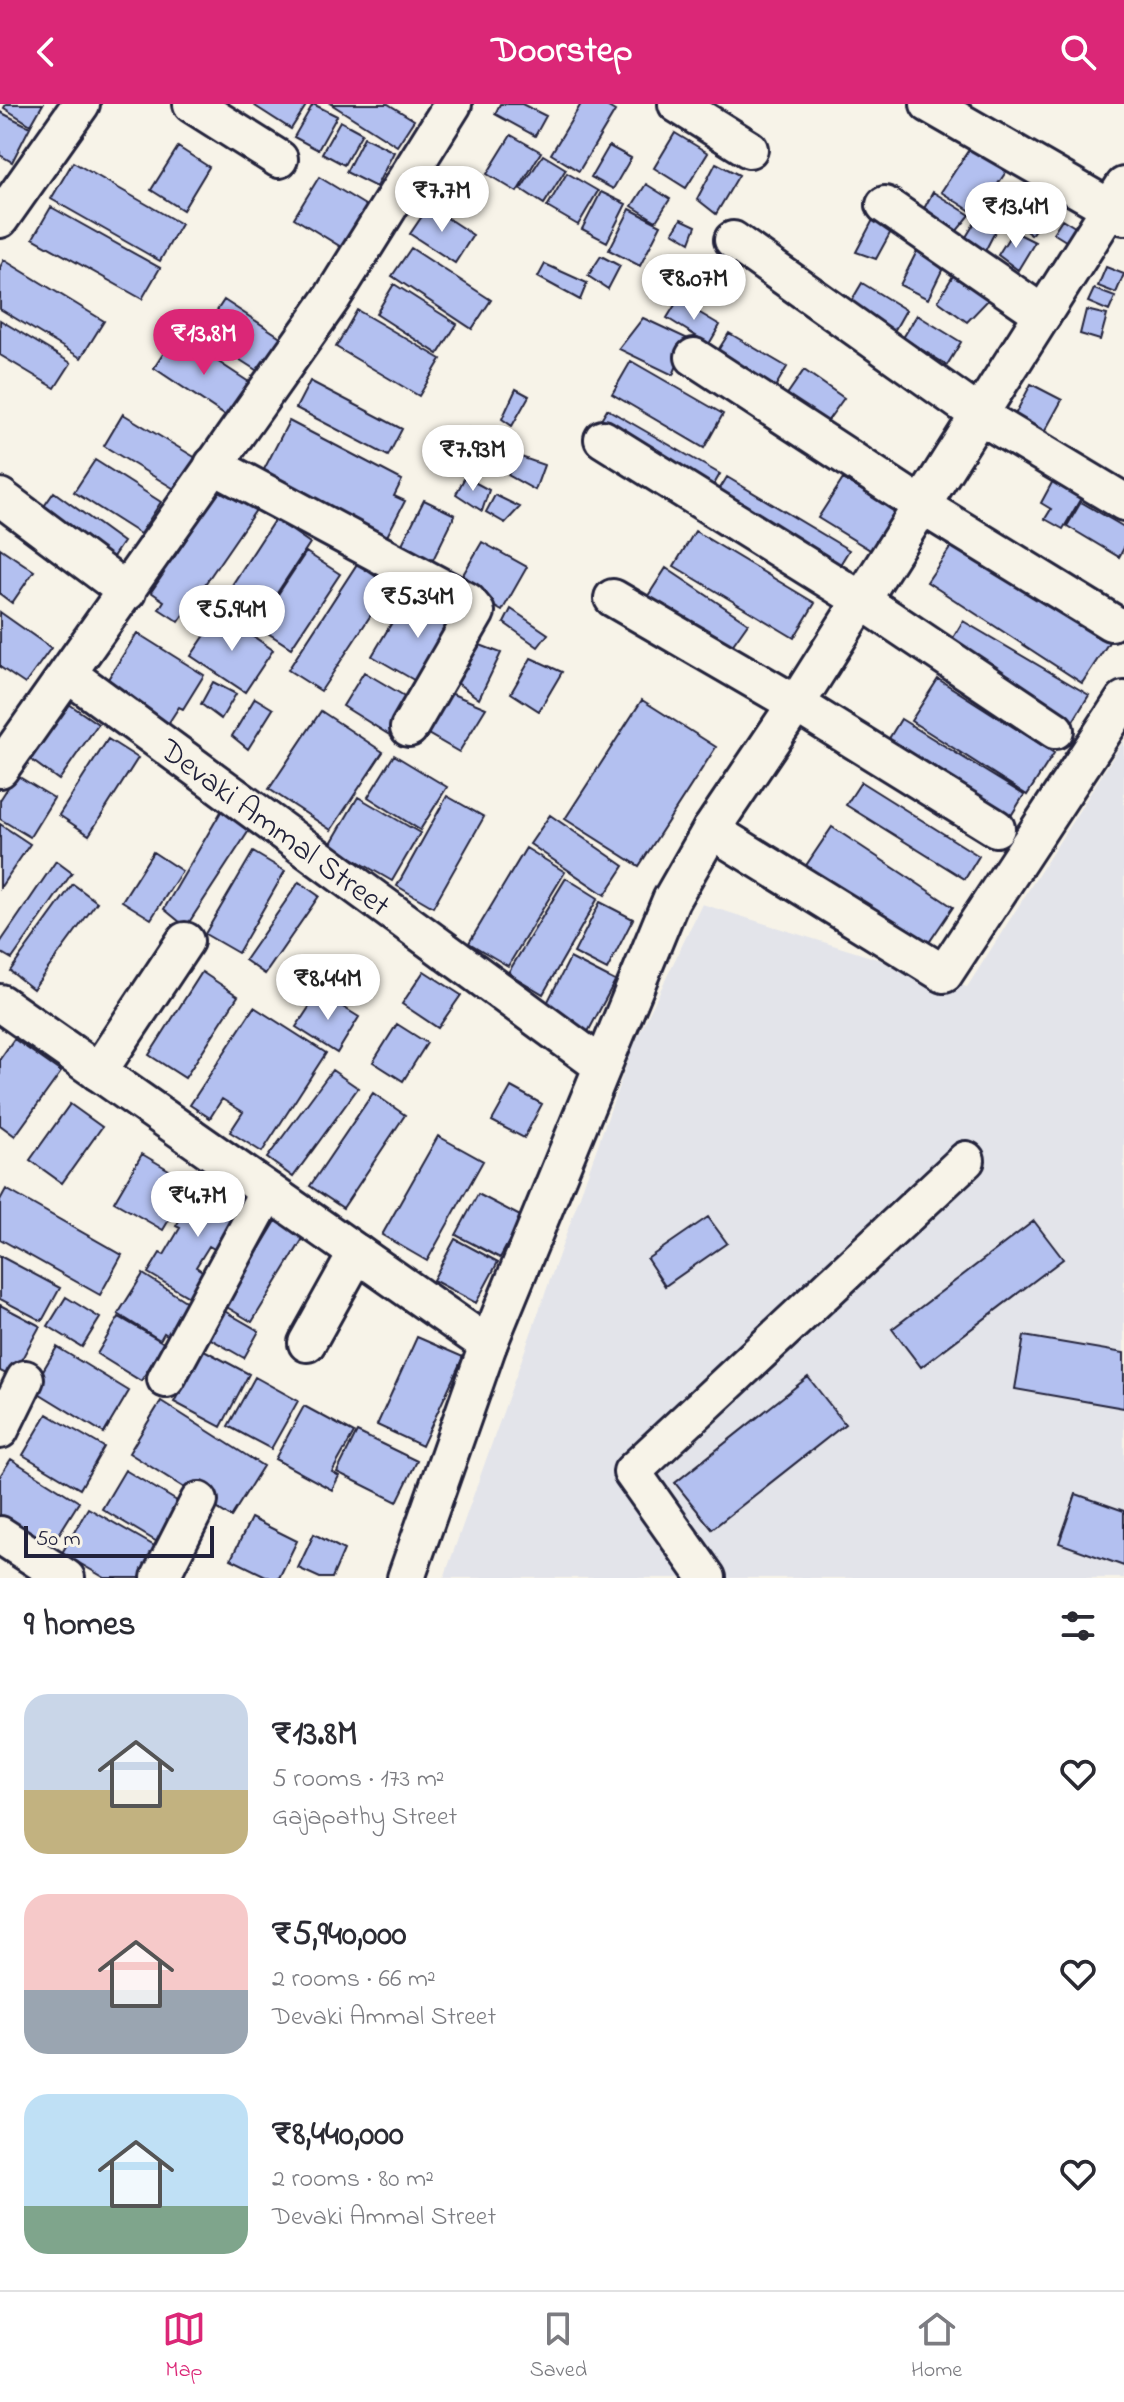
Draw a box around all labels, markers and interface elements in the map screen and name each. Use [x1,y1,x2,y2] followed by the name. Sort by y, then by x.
[491,26,633,79] text: Doorstep
[24,30,68,74] icon: back
[1056,30,1100,74] icon: search
[386,166,498,234] pin: ₹7.7M
[413,173,471,211] text: ₹7.7M
[951,182,1081,250] pin: ₹13.4M
[983,189,1049,227] text: ₹13.4M
[629,254,759,322] pin: ₹8.07M
[660,261,728,299] text: ₹8.07M
[139,309,269,377] pin: ₹13.8M
[171,316,237,354] text: ₹13.8M
[408,425,538,493] pin: ₹7.93M
[440,432,506,470] text: ₹7.93M
[353,572,483,640] pin: ₹5.34M
[381,579,455,617] text: ₹5.34M
[167,585,297,653] pin: ₹5.94M
[197,592,267,630] text: ₹5.94M
[148,728,399,930] street label: Devaki Ammal Street
[263,954,393,1022] pin: ₹8.44M
[294,961,362,999] text: ₹8.44M
[142,1171,254,1239] pin: ₹4.7M
[169,1178,227,1216] text: ₹4.7M
[24,1522,214,1558] scale bar
[36,1524,81,1556] text: 50 m
[24,1601,136,1651] text: 9 homes
[1056,1604,1100,1648] icon: filters
[272,1711,358,1761] text: ₹13.8M
[88,1726,184,1822] icon: home
[1056,1752,1100,1796] icon: heart
[272,1761,445,1799] text: 5 rooms · 173 m²
[272,1799,457,1837] text: Gajapathy Street
[272,1911,407,1961] text: ₹5,940,000
[88,1926,184,2022] icon: home
[1056,1952,1100,1996] icon: heart
[272,1961,436,1999] text: 2 rooms · 66 m²
[272,1999,496,2037] text: Devaki Ammal Street
[272,2111,404,2161] text: ₹8,440,000
[88,2126,184,2222] icon: home
[1056,2152,1100,2196] icon: heart
[272,2161,434,2199] text: 2 rooms · 80 m²
[272,2199,496,2237] text: Devaki Ammal Street
[162,2307,206,2387] tab: Map
[530,2307,587,2387] tab: Saved
[911,2307,962,2387] tab: Home

